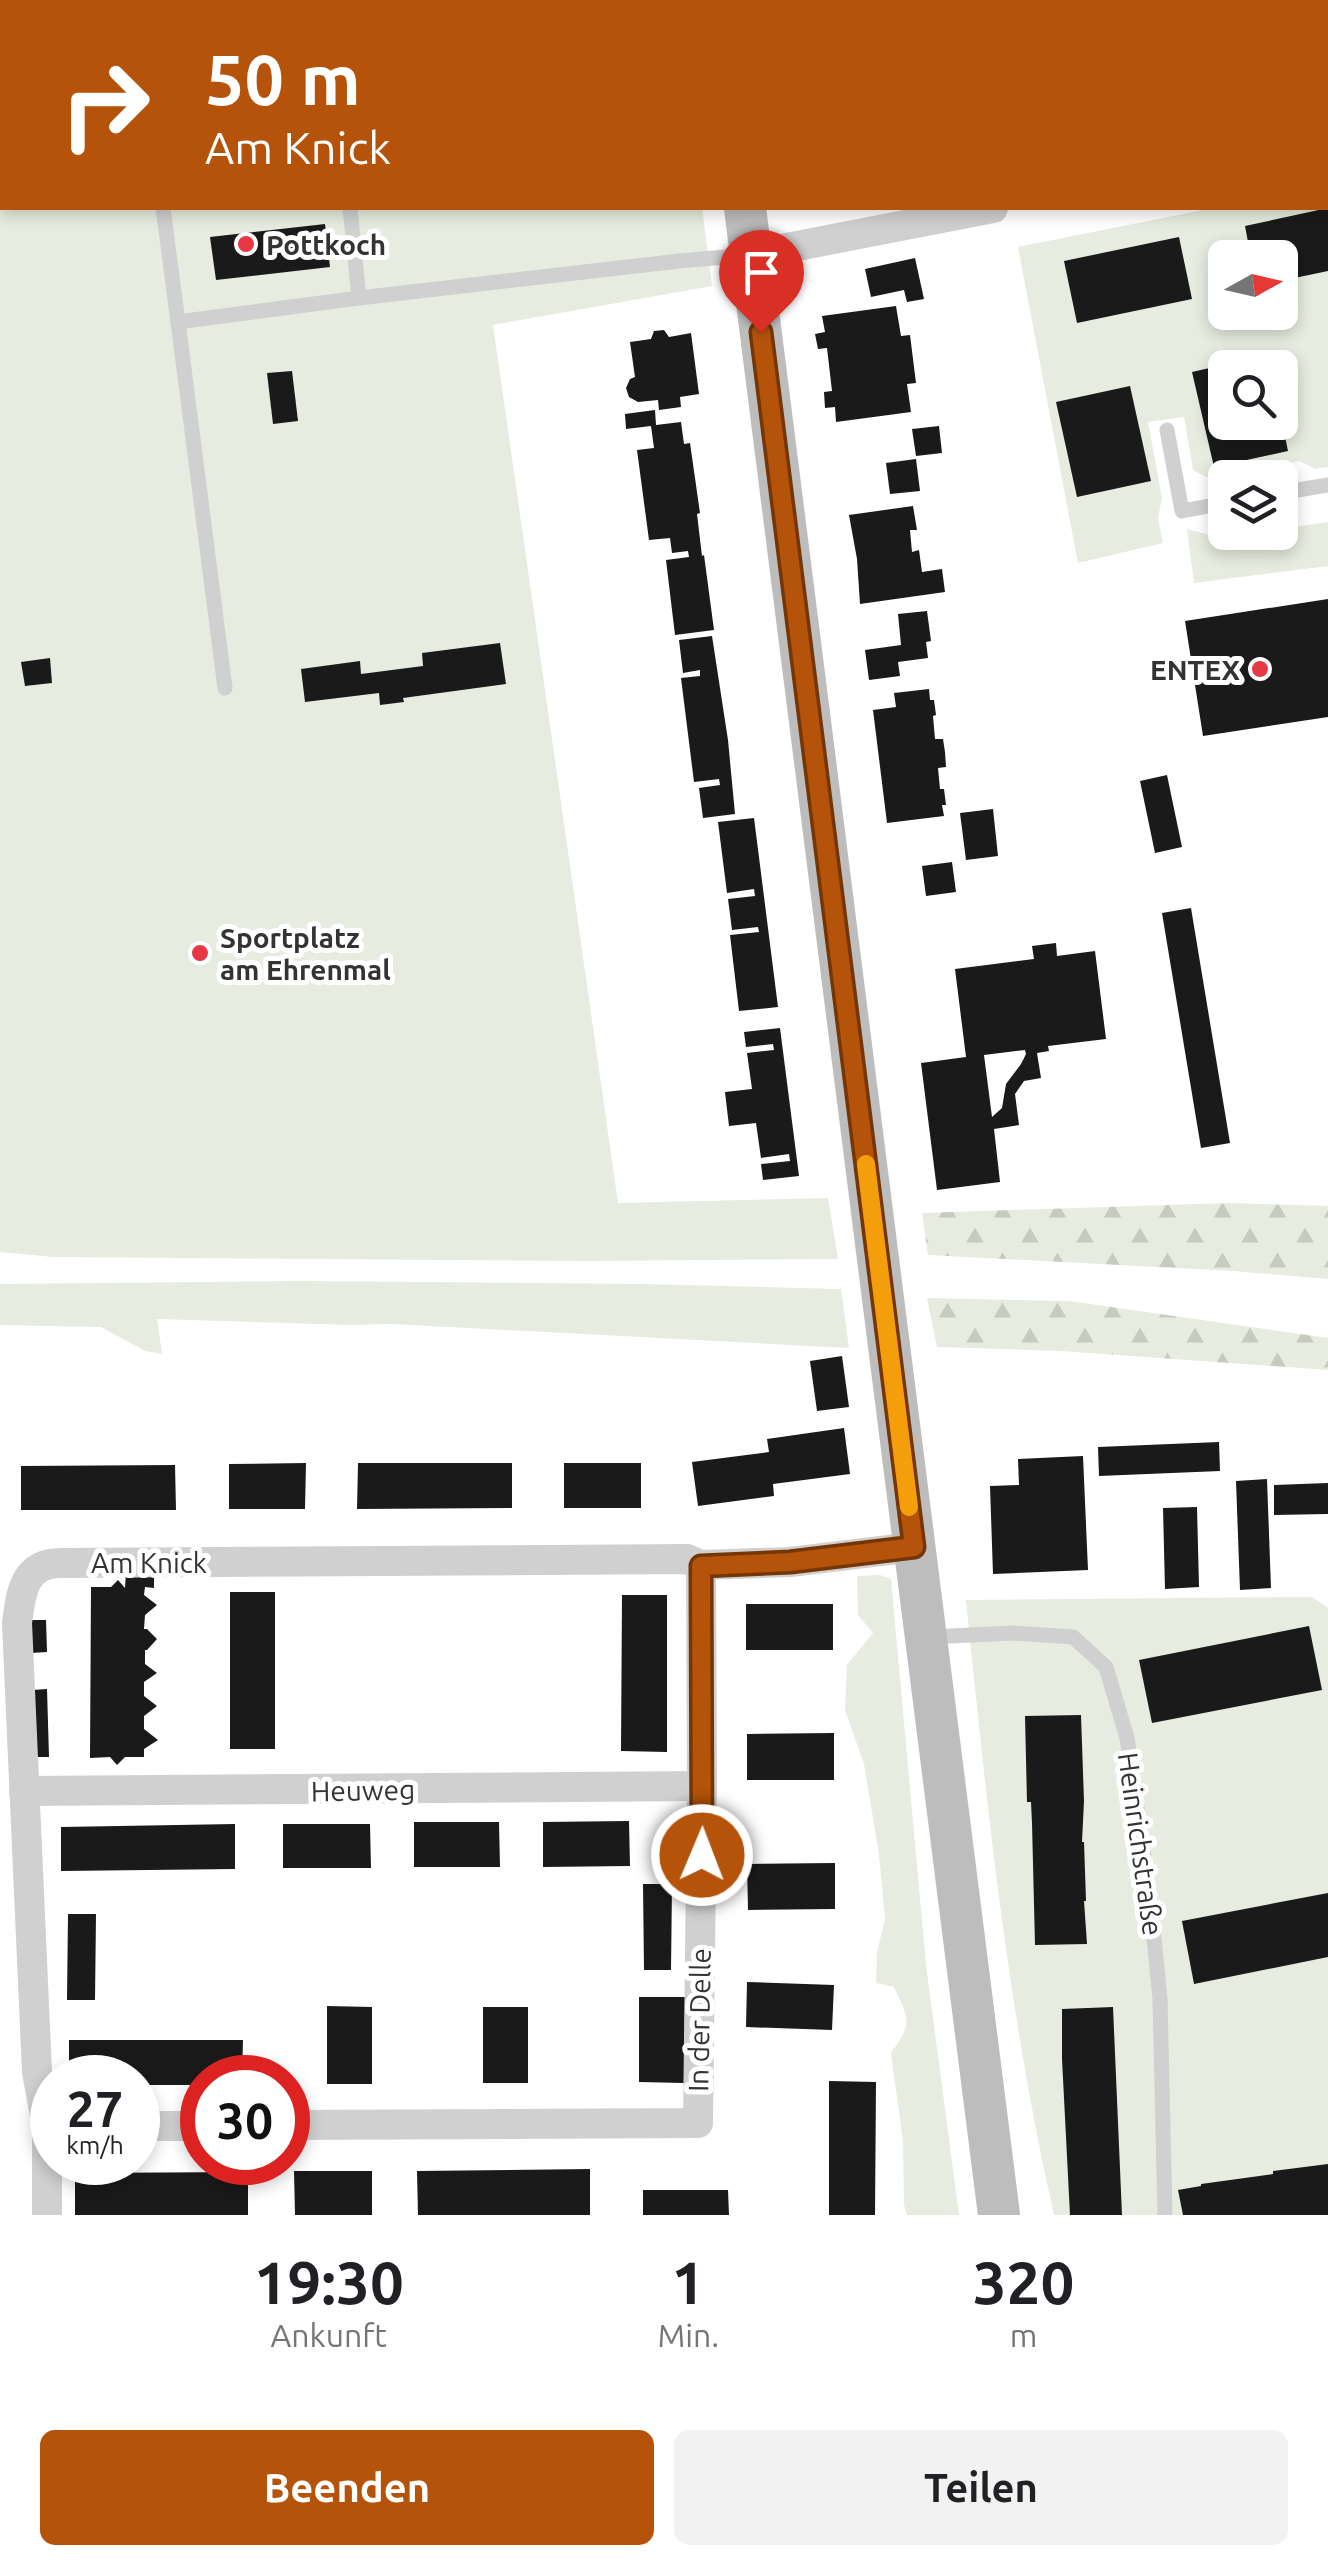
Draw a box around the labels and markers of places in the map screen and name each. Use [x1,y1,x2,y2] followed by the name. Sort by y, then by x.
[266,229,386,260] place label: Pottkoch
[719,230,804,333] pin
[235,233,257,255] marker: Pottkoch
[1150,654,1241,685] place label: ENTEX
[1249,658,1271,680] marker: ENTEX
[220,922,391,985] place label: Sportplatz am Ehrenmal
[189,942,211,964] marker: Sportplatz am Ehrenmal

